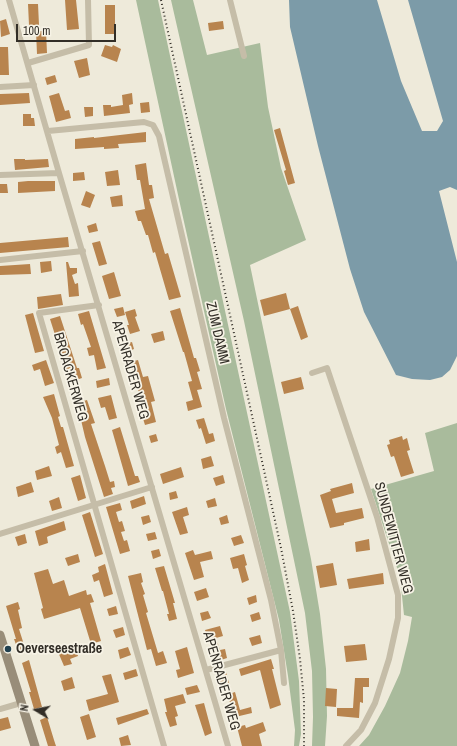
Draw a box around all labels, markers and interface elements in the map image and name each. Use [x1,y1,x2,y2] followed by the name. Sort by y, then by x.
[18,16,118,42] scale bar
[23,23,50,39] text: 100 m
[202,300,232,366] street label: ZUM DAMM
[108,319,152,421] street label: APENRADER WEG
[49,331,91,423] street label: BROACKERWEG
[370,480,416,596] street label: SUNDEWITTER WEG
[199,630,243,732] street label: APENRADER WEG
[16,641,102,657] place label: Oeverseestraße
[3,644,13,654] marker: Oeverseestraße
[16,690,56,730] north arrow
[17,704,32,712] text: N

